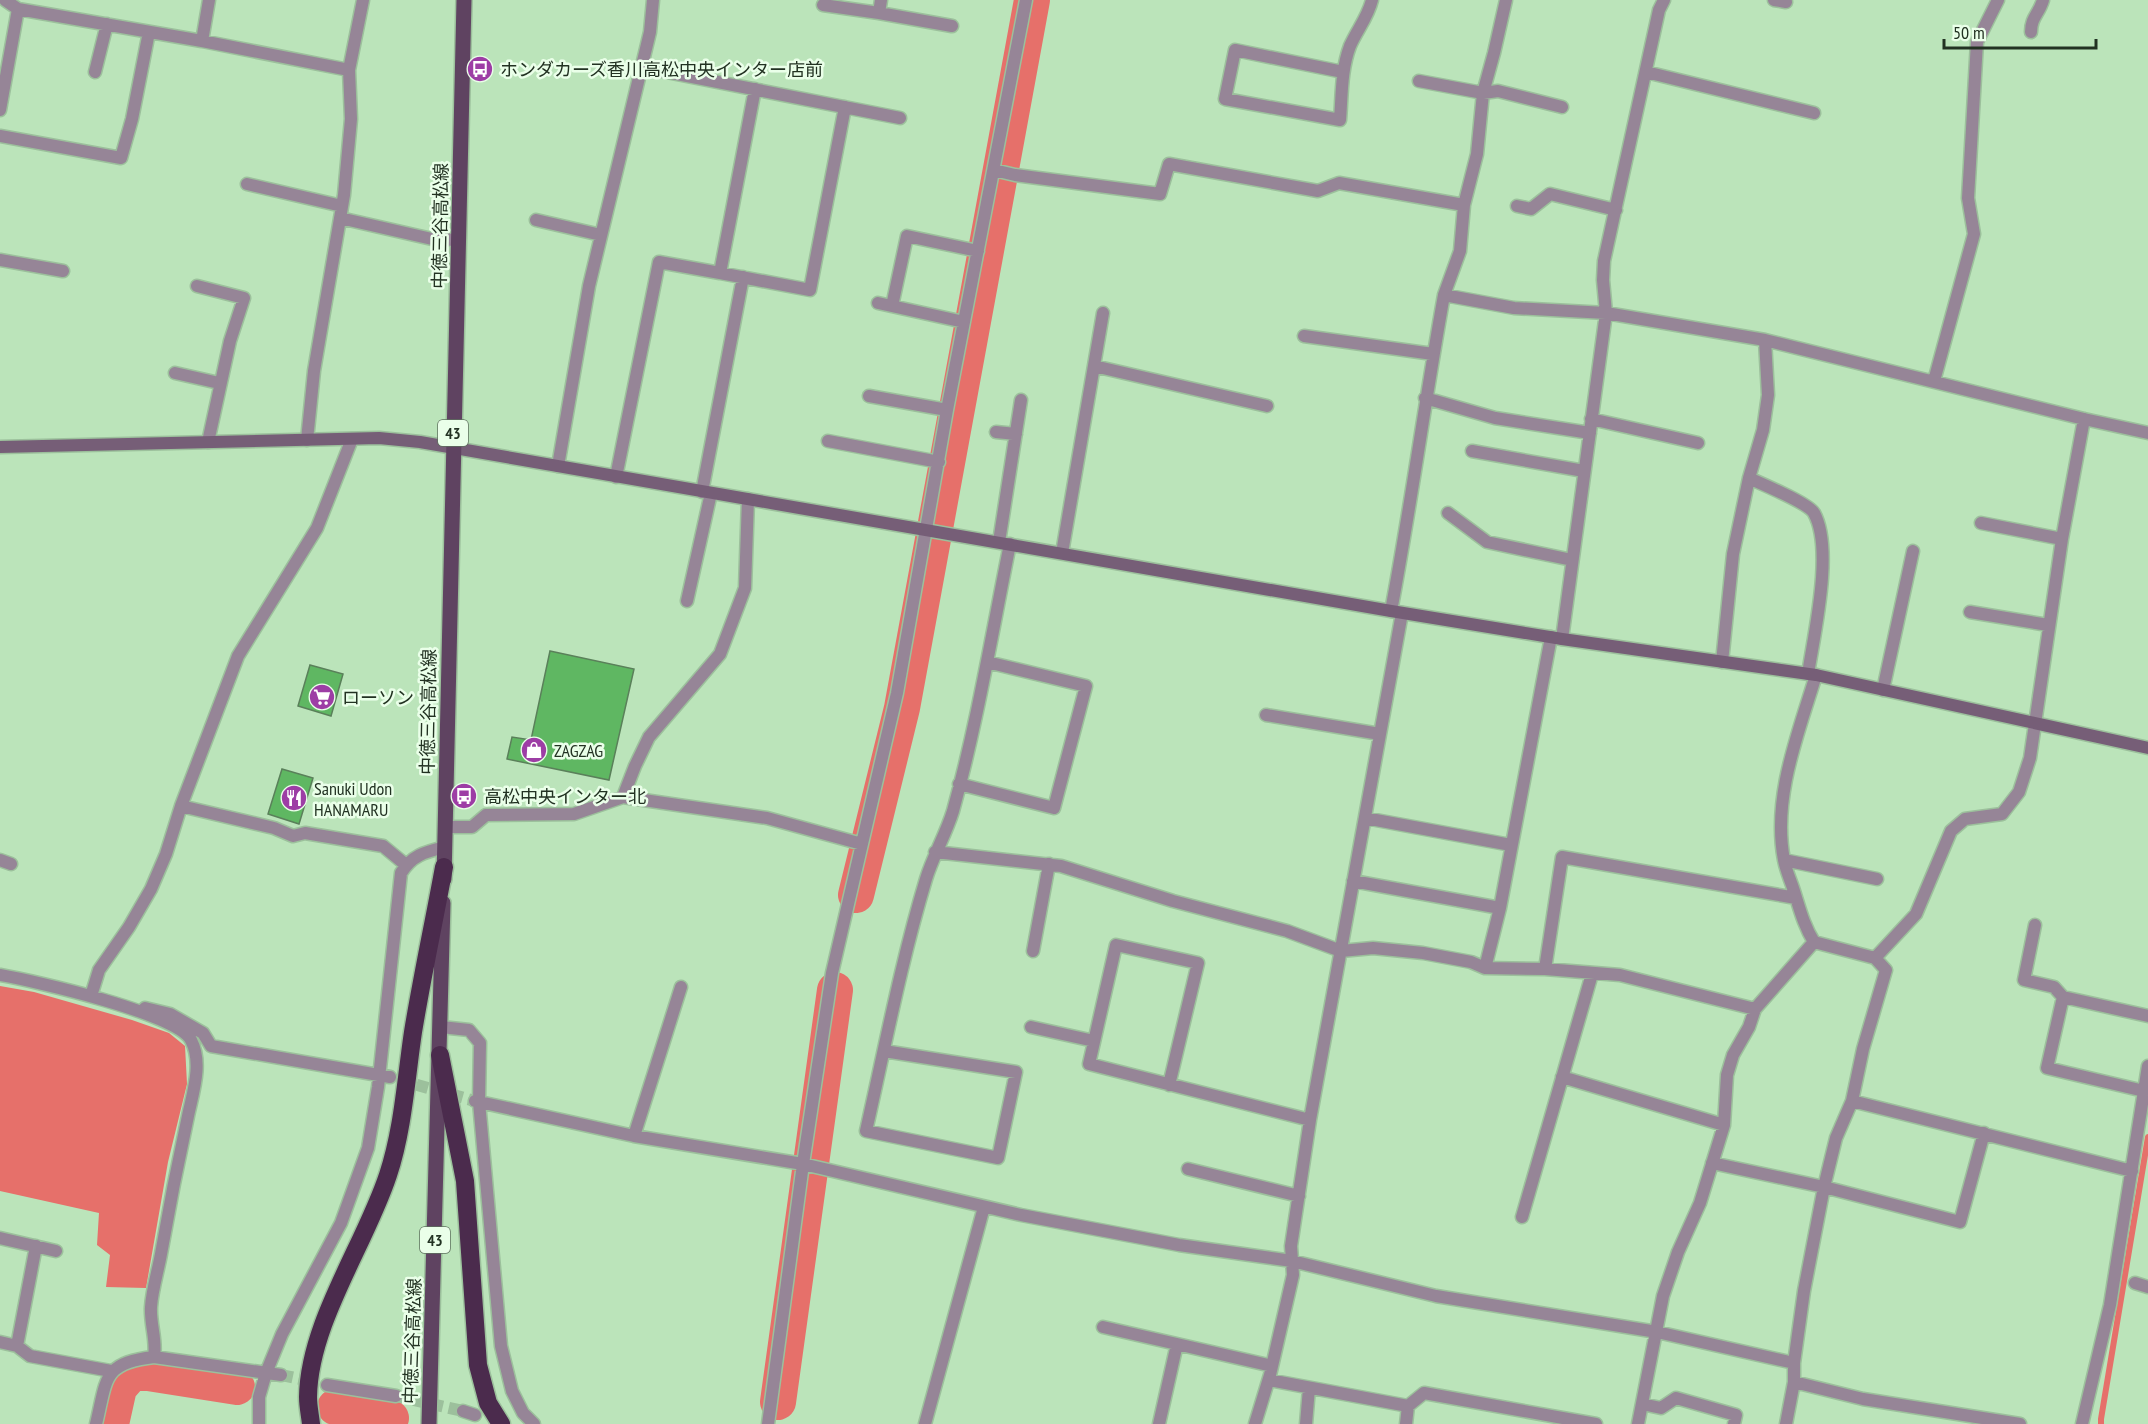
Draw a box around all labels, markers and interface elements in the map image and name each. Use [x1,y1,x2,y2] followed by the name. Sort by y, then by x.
[1944,12,2096,50] scale bar
[1953,21,1985,44] text: 50 m
[465,54,495,84] bus stop icon: ホンダカーズ香川高松中央インター店前
[500,58,823,81] place label: ホンダカーズ香川高松中央インター店前
[427,163,453,289] street label: 中徳三谷高松線
[438,420,468,446] road number: 43
[415,649,441,775] street label: 中徳三谷高松線
[307,682,337,712] supermarket icon: ローソン
[342,686,414,709] place label: ローソン
[519,735,549,765] shop icon: ZAGZAG
[554,739,603,762] place label: ZAGZAG
[314,777,392,821] place label: Sanuki Udon HANAMARU
[449,781,479,811] bus stop icon: 高松中央インター北
[279,783,309,813] restaurant icon: Sanuki Udon HANAMARU
[484,785,646,808] place label: 高松中央インター北
[420,1227,450,1253] road number: 43
[398,1278,426,1404] street label: 中徳三谷高松線

